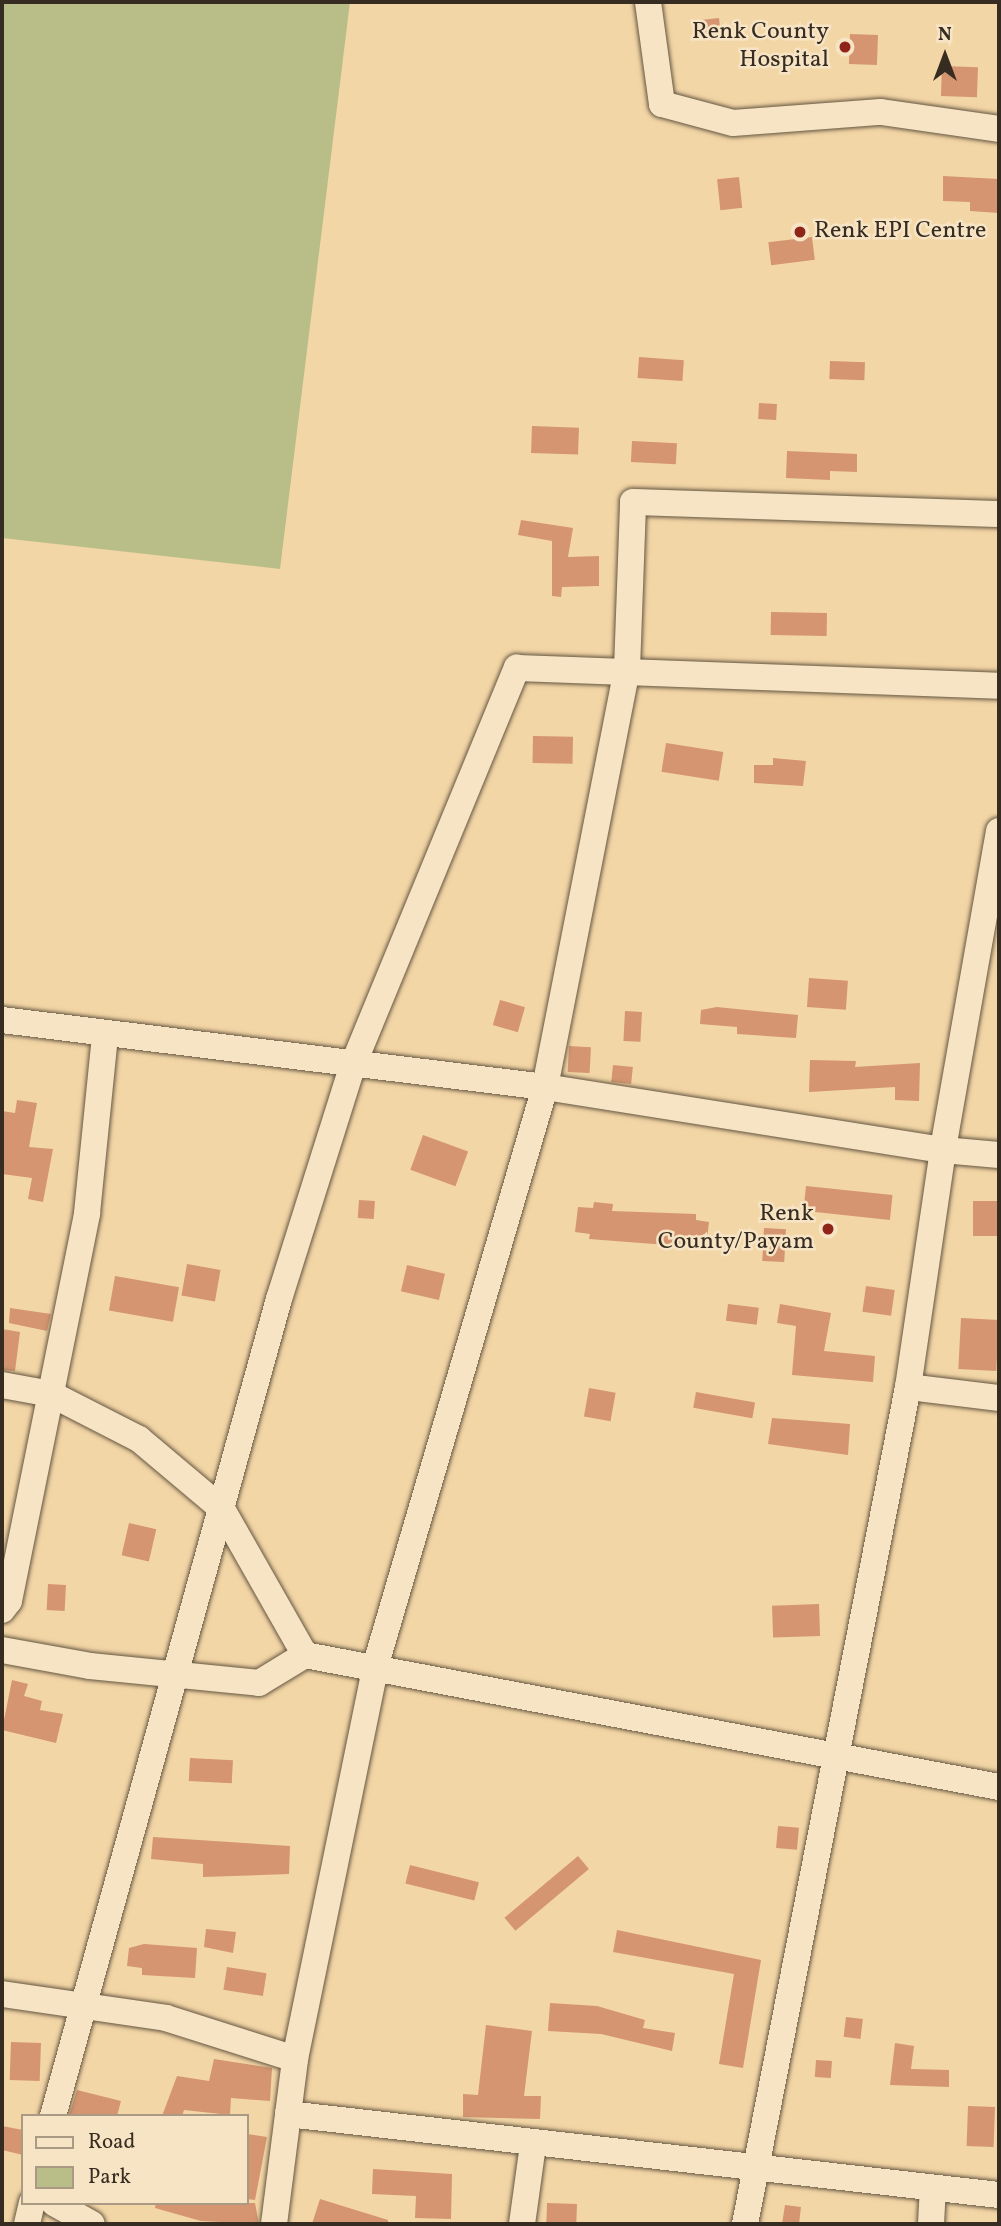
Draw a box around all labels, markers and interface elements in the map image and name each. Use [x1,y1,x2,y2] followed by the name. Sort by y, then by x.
[692,19,829,75] place label: Renk County Hospital
[910,21,980,91] north arrow
[938,22,952,48] text: N
[835,37,855,57] marker: Renk County Hospital
[814,218,986,246] place label: Renk EPI Centre
[792,224,808,240] marker: Renk EPI Centre
[658,1201,814,1257] place label: Renk County/Payam
[820,1221,836,1237] marker: Renk County/Payam
[21,2114,248,2205] legend
[88,2128,135,2157] text: Road
[88,2163,131,2192] text: Park

